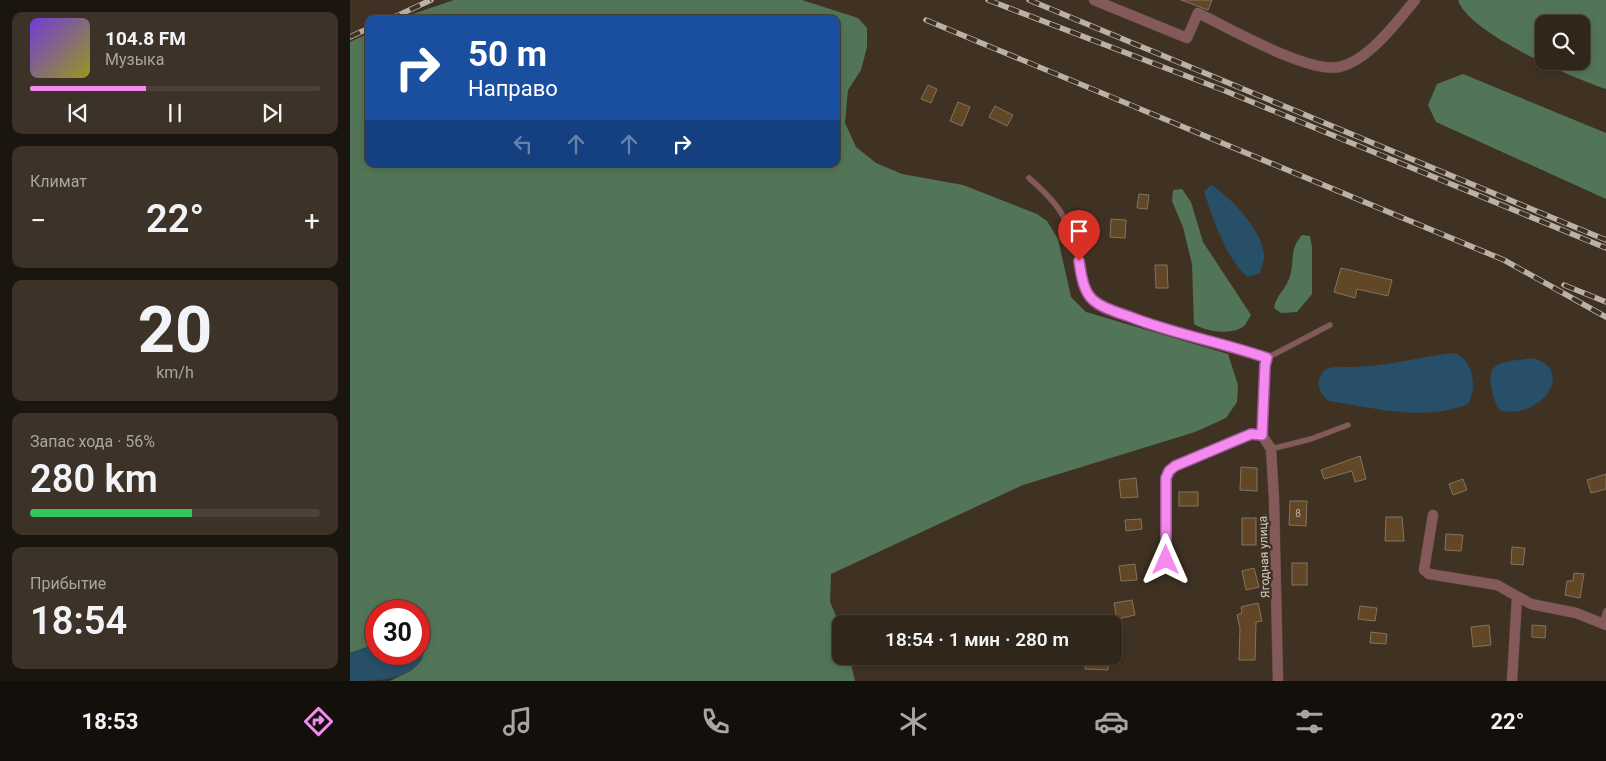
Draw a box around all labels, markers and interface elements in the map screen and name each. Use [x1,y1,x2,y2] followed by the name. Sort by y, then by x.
[1535,15,1590,70] map controls
[1535,15,1590,70] button: search
[105,27,186,50] text: 104.8 FM
[468,34,547,75] text: 50 m
[385,35,450,100] icon: right
[105,50,164,69] text: Музыка
[468,76,558,101] text: Направо
[64,99,92,127] icon: previous
[161,99,189,127] icon: pause
[258,99,286,127] icon: next
[509,130,537,158] icon: left
[562,130,590,158] icon: ahead
[615,130,643,158] icon: ahead
[668,130,696,158] icon: right
[30,172,87,191] text: Климат
[146,197,204,241] text: 22°
[30,204,46,237] text: −
[304,204,320,237] text: +
[1058,210,1100,261] pin
[1065,217,1093,245] icon: arrive
[138,292,212,368] text: 20
[156,363,194,382] text: km/h
[30,432,155,451] text: Запас хода · 56%
[30,457,158,501] text: 280 km
[1295,508,1301,519] house number: 8
[1256,516,1272,598] street label: Ягодная улица
[1139,533,1191,585] position arrow
[30,574,106,593] text: Прибытие
[30,599,127,643] text: 18:54
[365,600,430,665] speed limit sign: 30
[885,628,1069,651] text: 18:54 · 1 мин · 280 m
[301,704,336,739] icon: directions
[500,704,535,739] icon: music
[698,704,733,739] icon: phone
[896,704,931,739] icon: climate
[1094,704,1129,739] icon: car
[1292,704,1327,739] icon: filters
[82,709,138,734] text: 18:53
[1490,709,1524,734] text: 22°

